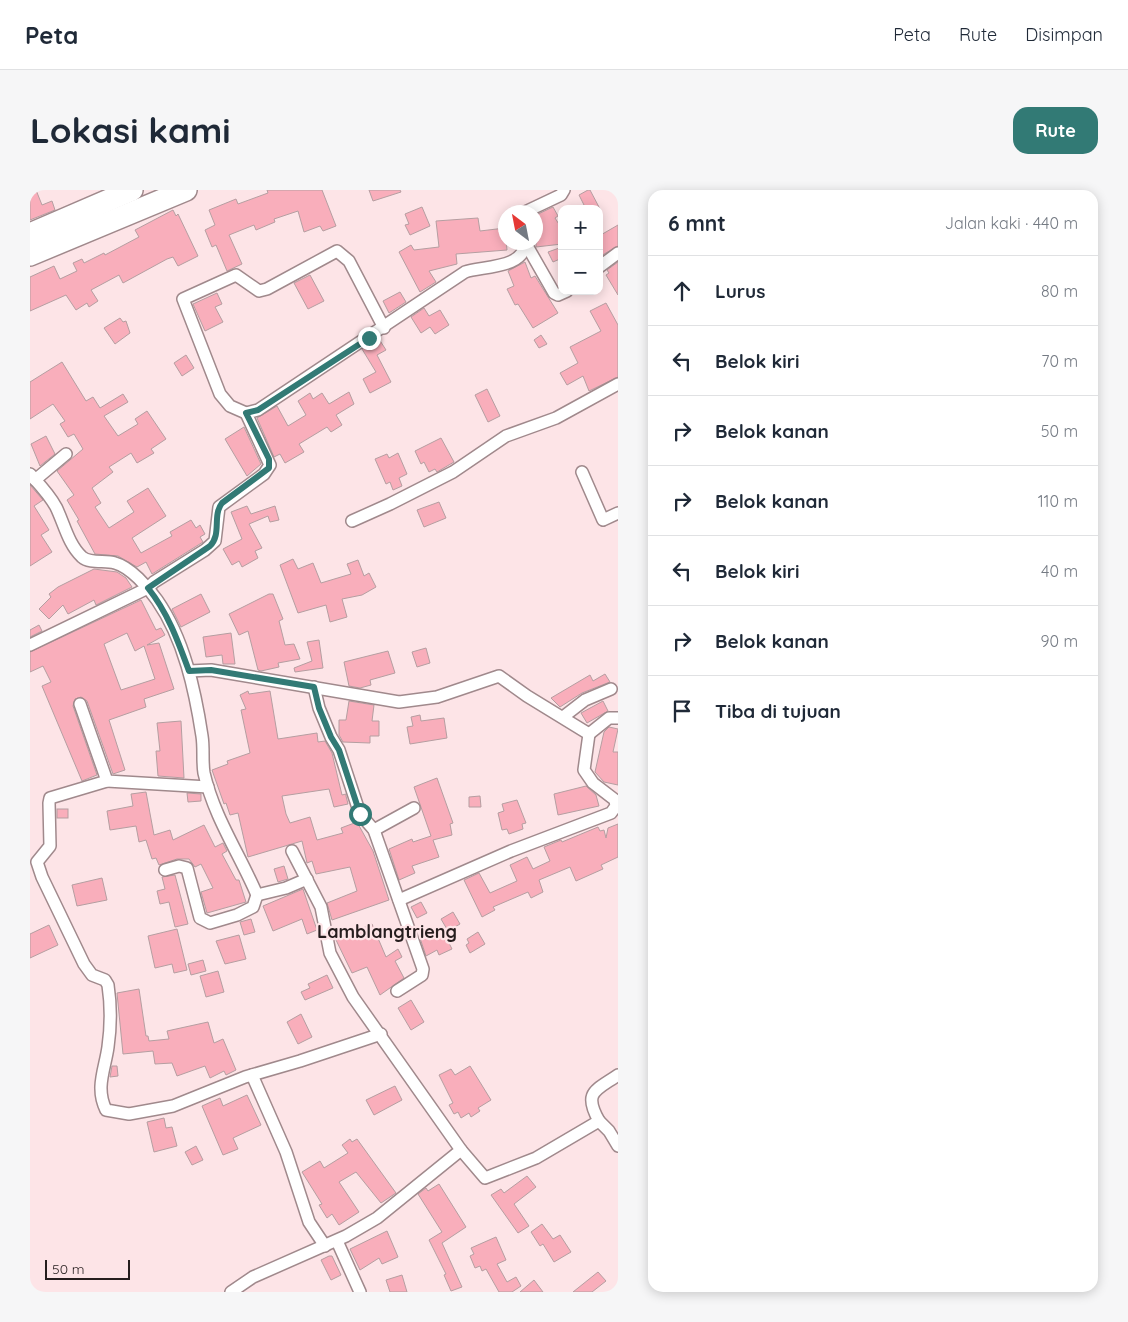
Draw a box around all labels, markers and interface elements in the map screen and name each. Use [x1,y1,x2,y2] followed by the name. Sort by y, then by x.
[25,20,78,50] text: Peta
[893,23,931,46] text: Peta
[959,23,997,46] text: Rute
[1025,23,1103,46] text: Disimpan
[1013,107,1098,154] button: Rute
[30,108,230,152] text: Lokasi kami
[498,205,543,250] north arrow
[558,205,603,295] map controls
[558,205,603,250] button: +
[668,210,726,236] text: 6 mnt
[945,213,1078,233] text: Jalan kaki · 440 m
[558,250,603,295] button: −
[668,277,696,305] icon: ahead
[715,279,765,303] text: Lurus
[1041,281,1078,301] text: 80 m
[358,327,381,350] route end
[668,347,696,375] icon: left
[715,349,800,373] text: Belok kiri
[1041,351,1078,371] text: 70 m
[668,417,696,445] icon: right
[715,419,829,443] text: Belok kanan
[1041,421,1078,441] text: 50 m
[668,487,696,515] icon: right
[715,489,829,513] text: Belok kanan
[1038,491,1078,511] text: 110 m
[668,557,696,585] icon: left
[715,559,800,583] text: Belok kiri
[1041,561,1078,581] text: 40 m
[668,627,696,655] icon: right
[715,629,829,653] text: Belok kanan
[1041,631,1078,651] text: 90 m
[668,697,696,725] icon: arrive
[715,699,841,723] text: Tiba di tujuan
[349,803,372,826] route start
[317,920,457,943] district label: Lamblangtrieng
[45,1257,130,1280] scale bar
[52,1260,85,1278] text: 50 m

